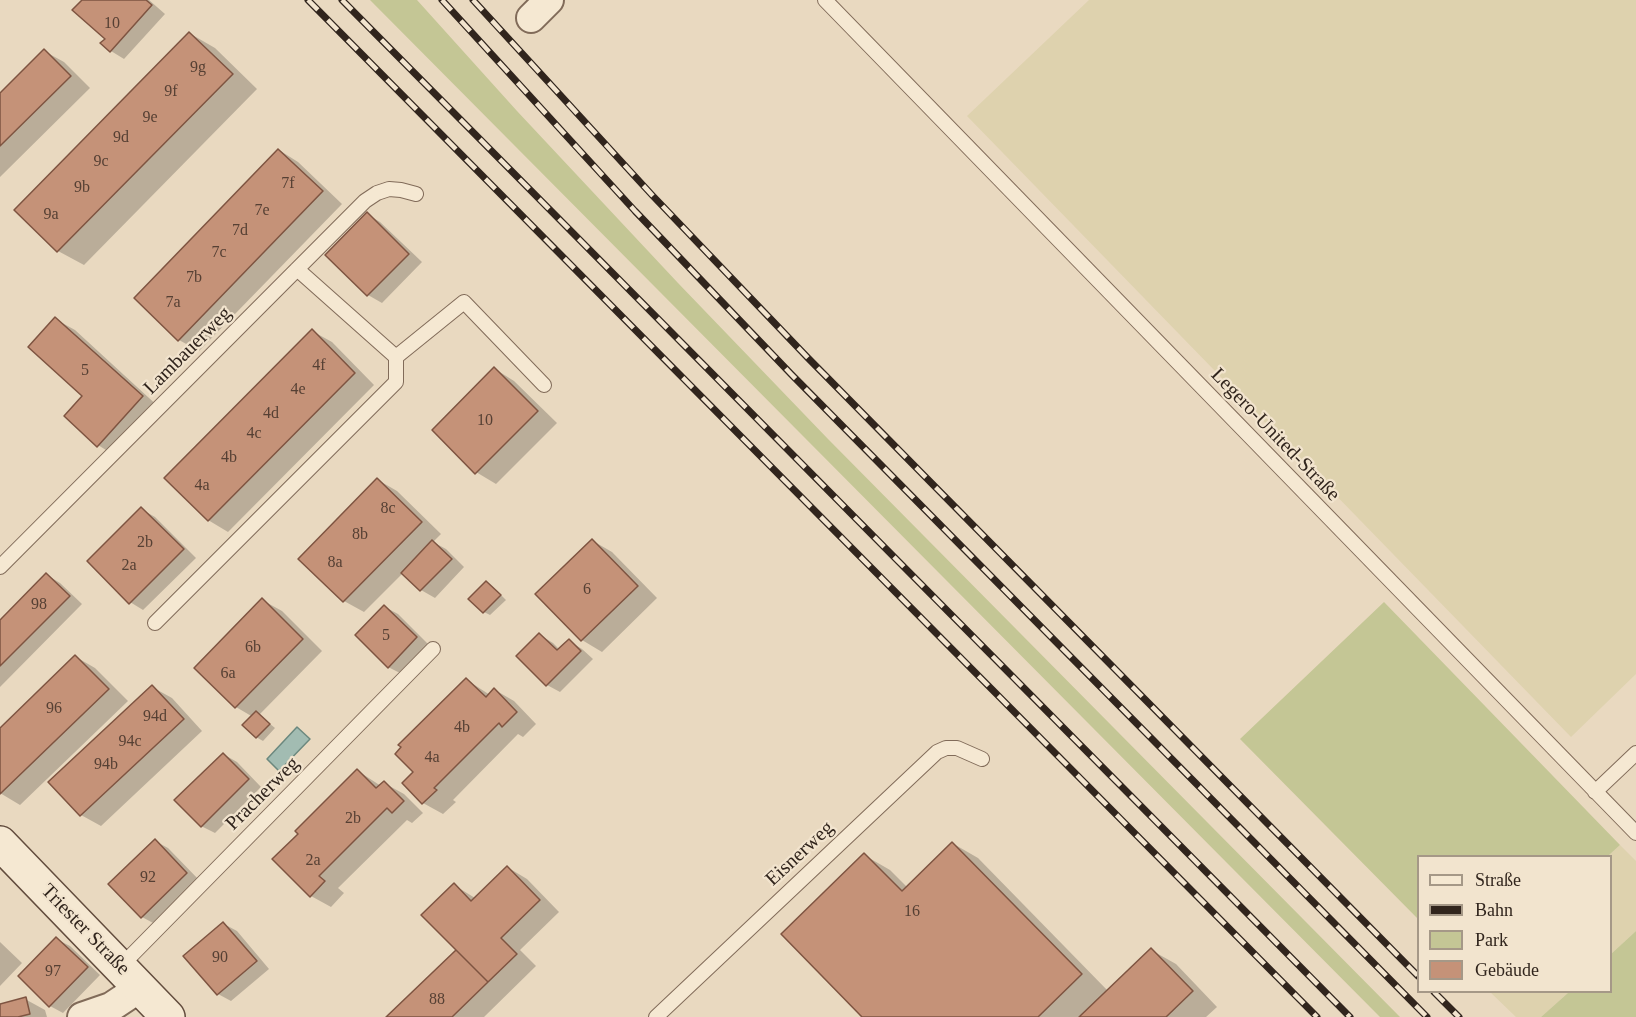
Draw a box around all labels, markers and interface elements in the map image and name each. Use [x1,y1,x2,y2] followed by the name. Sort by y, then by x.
[104,14,120,34] house number: 10
[190,58,206,78] house number: 9g
[164,82,178,102] house number: 9f
[142,108,158,128] house number: 9e
[113,128,129,148] house number: 9d
[93,152,109,172] house number: 9c
[281,174,295,194] house number: 7f
[74,178,90,198] house number: 9b
[254,201,270,221] house number: 7e
[43,205,59,225] house number: 9a
[232,221,248,241] house number: 7d
[211,243,227,263] house number: 7c
[186,268,202,288] house number: 7b
[165,293,181,313] house number: 7a
[139,302,237,400] street label: Lambauerweg
[312,356,326,376] house number: 4f
[81,361,89,381] house number: 5
[1205,364,1345,506] street label: Legero-United-Straße
[290,380,306,400] house number: 4e
[263,404,279,424] house number: 4d
[477,411,493,431] house number: 10
[246,424,262,444] house number: 4c
[221,448,237,468] house number: 4b
[194,476,210,496] house number: 4a
[380,499,396,519] house number: 8c
[352,525,368,545] house number: 8b
[137,533,153,553] house number: 2b
[327,553,343,573] house number: 8a
[121,556,137,576] house number: 2a
[583,580,591,600] house number: 6
[31,595,47,615] house number: 98
[382,626,390,646] house number: 5
[245,638,261,658] house number: 6b
[220,664,236,684] house number: 6a
[46,699,62,719] house number: 96
[143,707,167,727] house number: 94d
[454,718,470,738] house number: 4b
[118,732,142,752] house number: 94c
[424,748,440,768] house number: 4a
[221,752,305,836] street label: Pracherweg
[94,755,118,775] house number: 94b
[345,809,361,829] house number: 2b
[761,816,839,892] street label: Eisnerweg
[305,851,321,871] house number: 2a
[1417,855,1612,993] legend
[140,868,156,888] house number: 92
[1475,870,1521,890] text: Straße
[36,879,134,981] street label: Triester Straße
[1475,900,1513,920] text: Bahn
[904,902,920,922] house number: 16
[1475,930,1508,950] text: Park
[212,948,228,968] house number: 90
[1475,960,1539,980] text: Gebäude
[45,962,61,982] house number: 97
[429,990,445,1010] house number: 88

